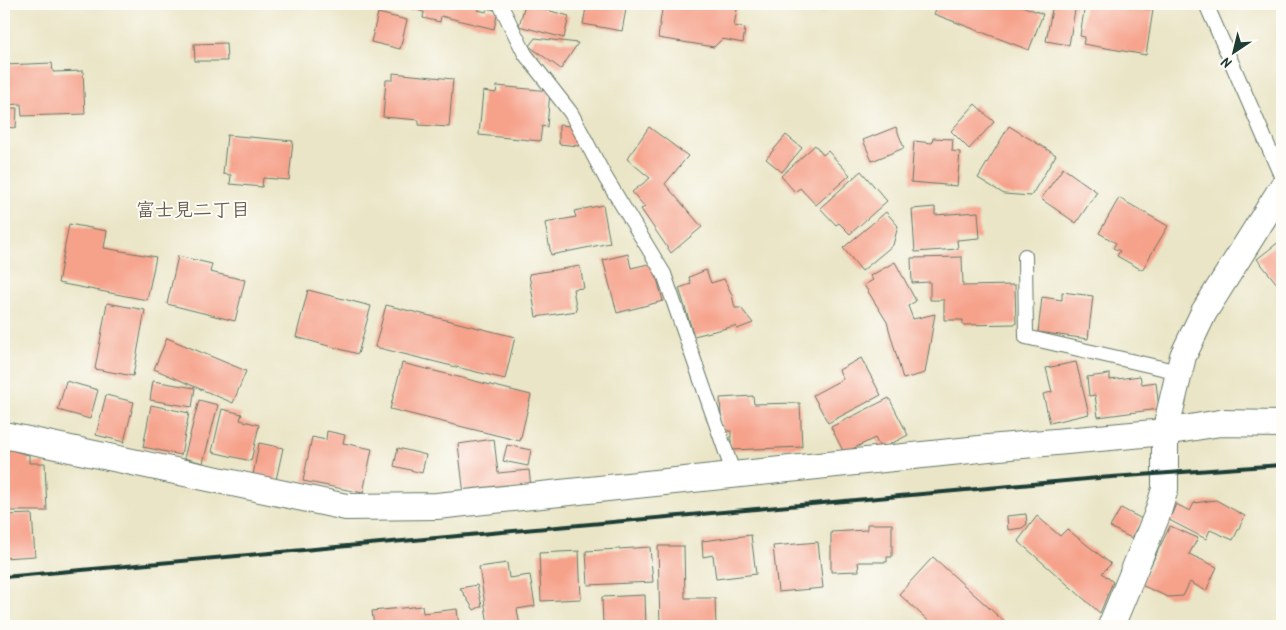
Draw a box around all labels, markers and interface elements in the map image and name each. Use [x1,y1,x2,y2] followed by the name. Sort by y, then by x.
[1208,28,1258,78] north arrow
[1217,50,1237,73] text: N
[136,196,250,226] district label: 富士見二丁目

